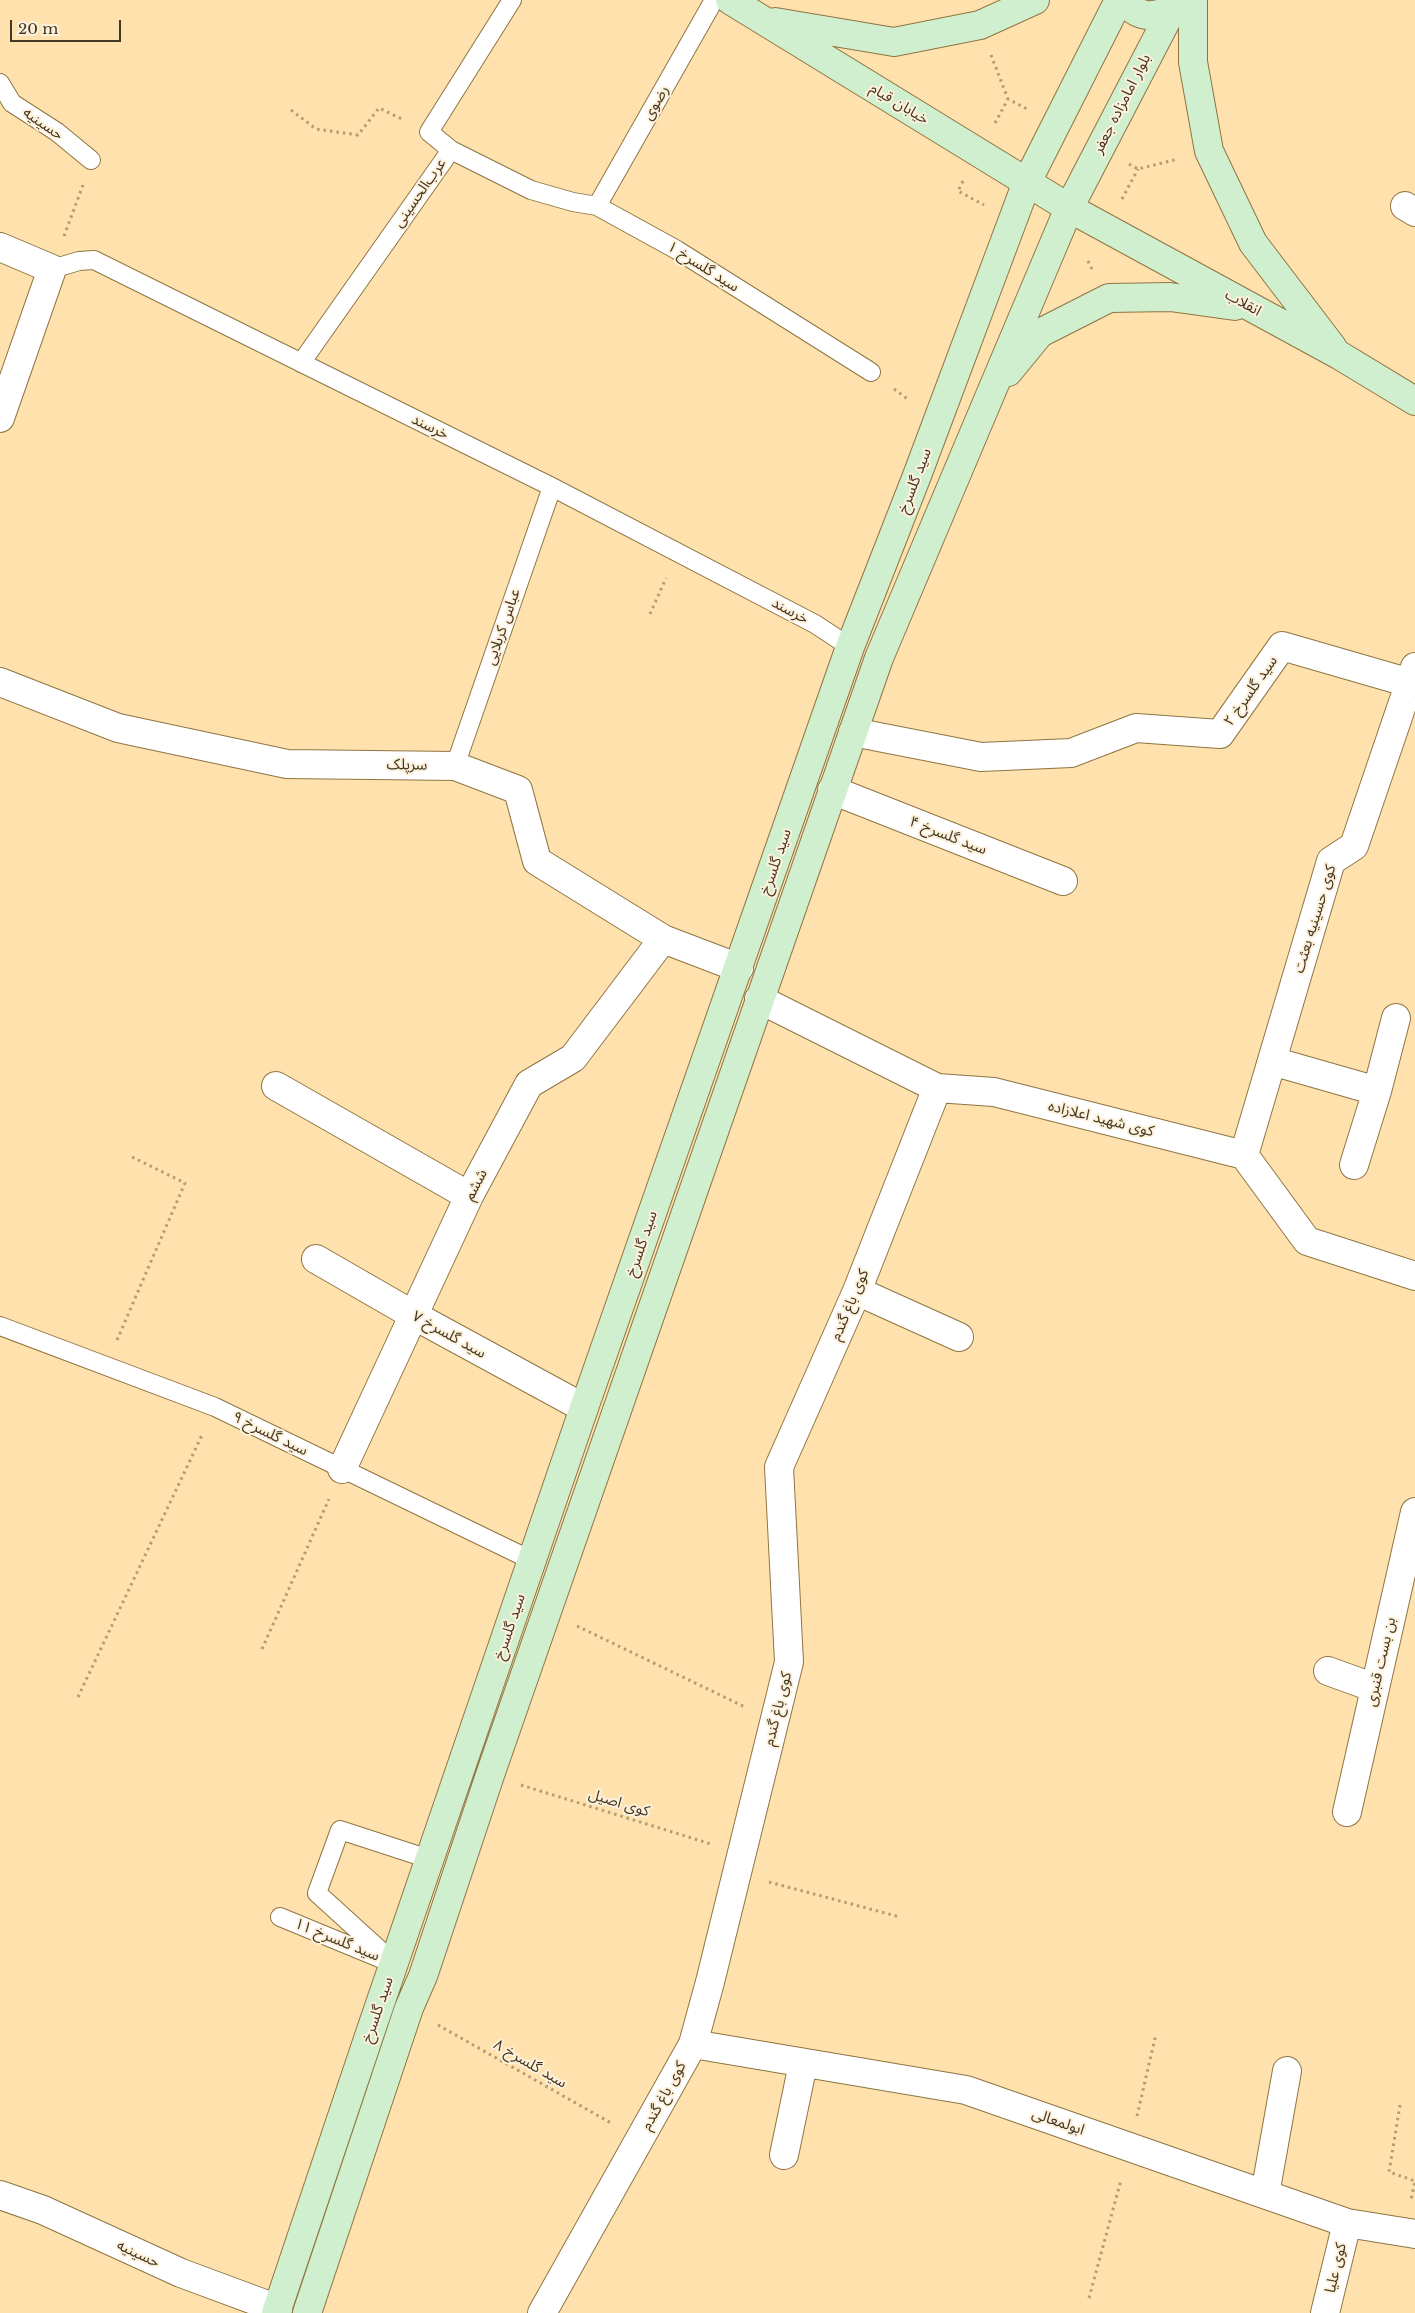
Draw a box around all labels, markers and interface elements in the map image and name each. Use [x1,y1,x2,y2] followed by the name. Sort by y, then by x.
[12,10,124,42] scale bar
[18,19,58,38] text: 20 m
[1089,51,1155,157] street label: بلوار امامزاده جعفر
[866,79,932,129] street label: خیابان قیام
[639,82,673,124] street label: رضوی
[19,104,67,144] street label: حسینیه
[390,155,450,231] street label: عرب‌الحسینی
[664,238,742,296] street label: سید گلسرخ ۱
[1222,286,1264,320] street label: انقلاب
[408,410,452,444] street label: خرسند
[894,446,936,516] street label: سید گلسرخ
[482,586,524,668] street label: عباس کربلایی
[768,594,812,628] street label: خرسند
[1220,652,1282,730] street label: سید گلسرخ ۲
[386,756,428,774] street label: سرپلک
[907,813,989,859] street label: سید گلسرخ ۴
[756,827,796,897] street label: سید گلسرخ
[1290,863,1340,975] street label: کوی حسینیه بعثت
[1046,1097,1156,1141] street label: کوی شهید اعلازاده
[461,1166,491,1204] street label: ششم
[622,1209,662,1279] street label: سید گلسرخ
[827,1267,873,1343] street label: کوی باغ گندم
[409,1307,489,1363] street label: سید گلسرخ ۷
[229,1408,311,1460] street label: سید گلسرخ ۹
[490,1592,530,1662] street label: سید گلسرخ
[1362,1616,1400,1708] street label: بن بست قنبری
[760,1670,796,1748] street label: کوی باغ گندم
[586,1785,652,1821] street label: کوی اصیل
[292,1915,382,1965] street label: سید گلسرخ ۱۱
[358,1975,398,2045] street label: سید گلسرخ
[490,2036,570,2092] street label: سید گلسرخ ۸
[638,2058,690,2134] street label: کوی باغ گندم
[1029,2105,1087,2139] street label: ابولمعالی
[114,2236,162,2272] street label: حسینیه
[1321,2241,1351,2295] street label: کوی علیا

